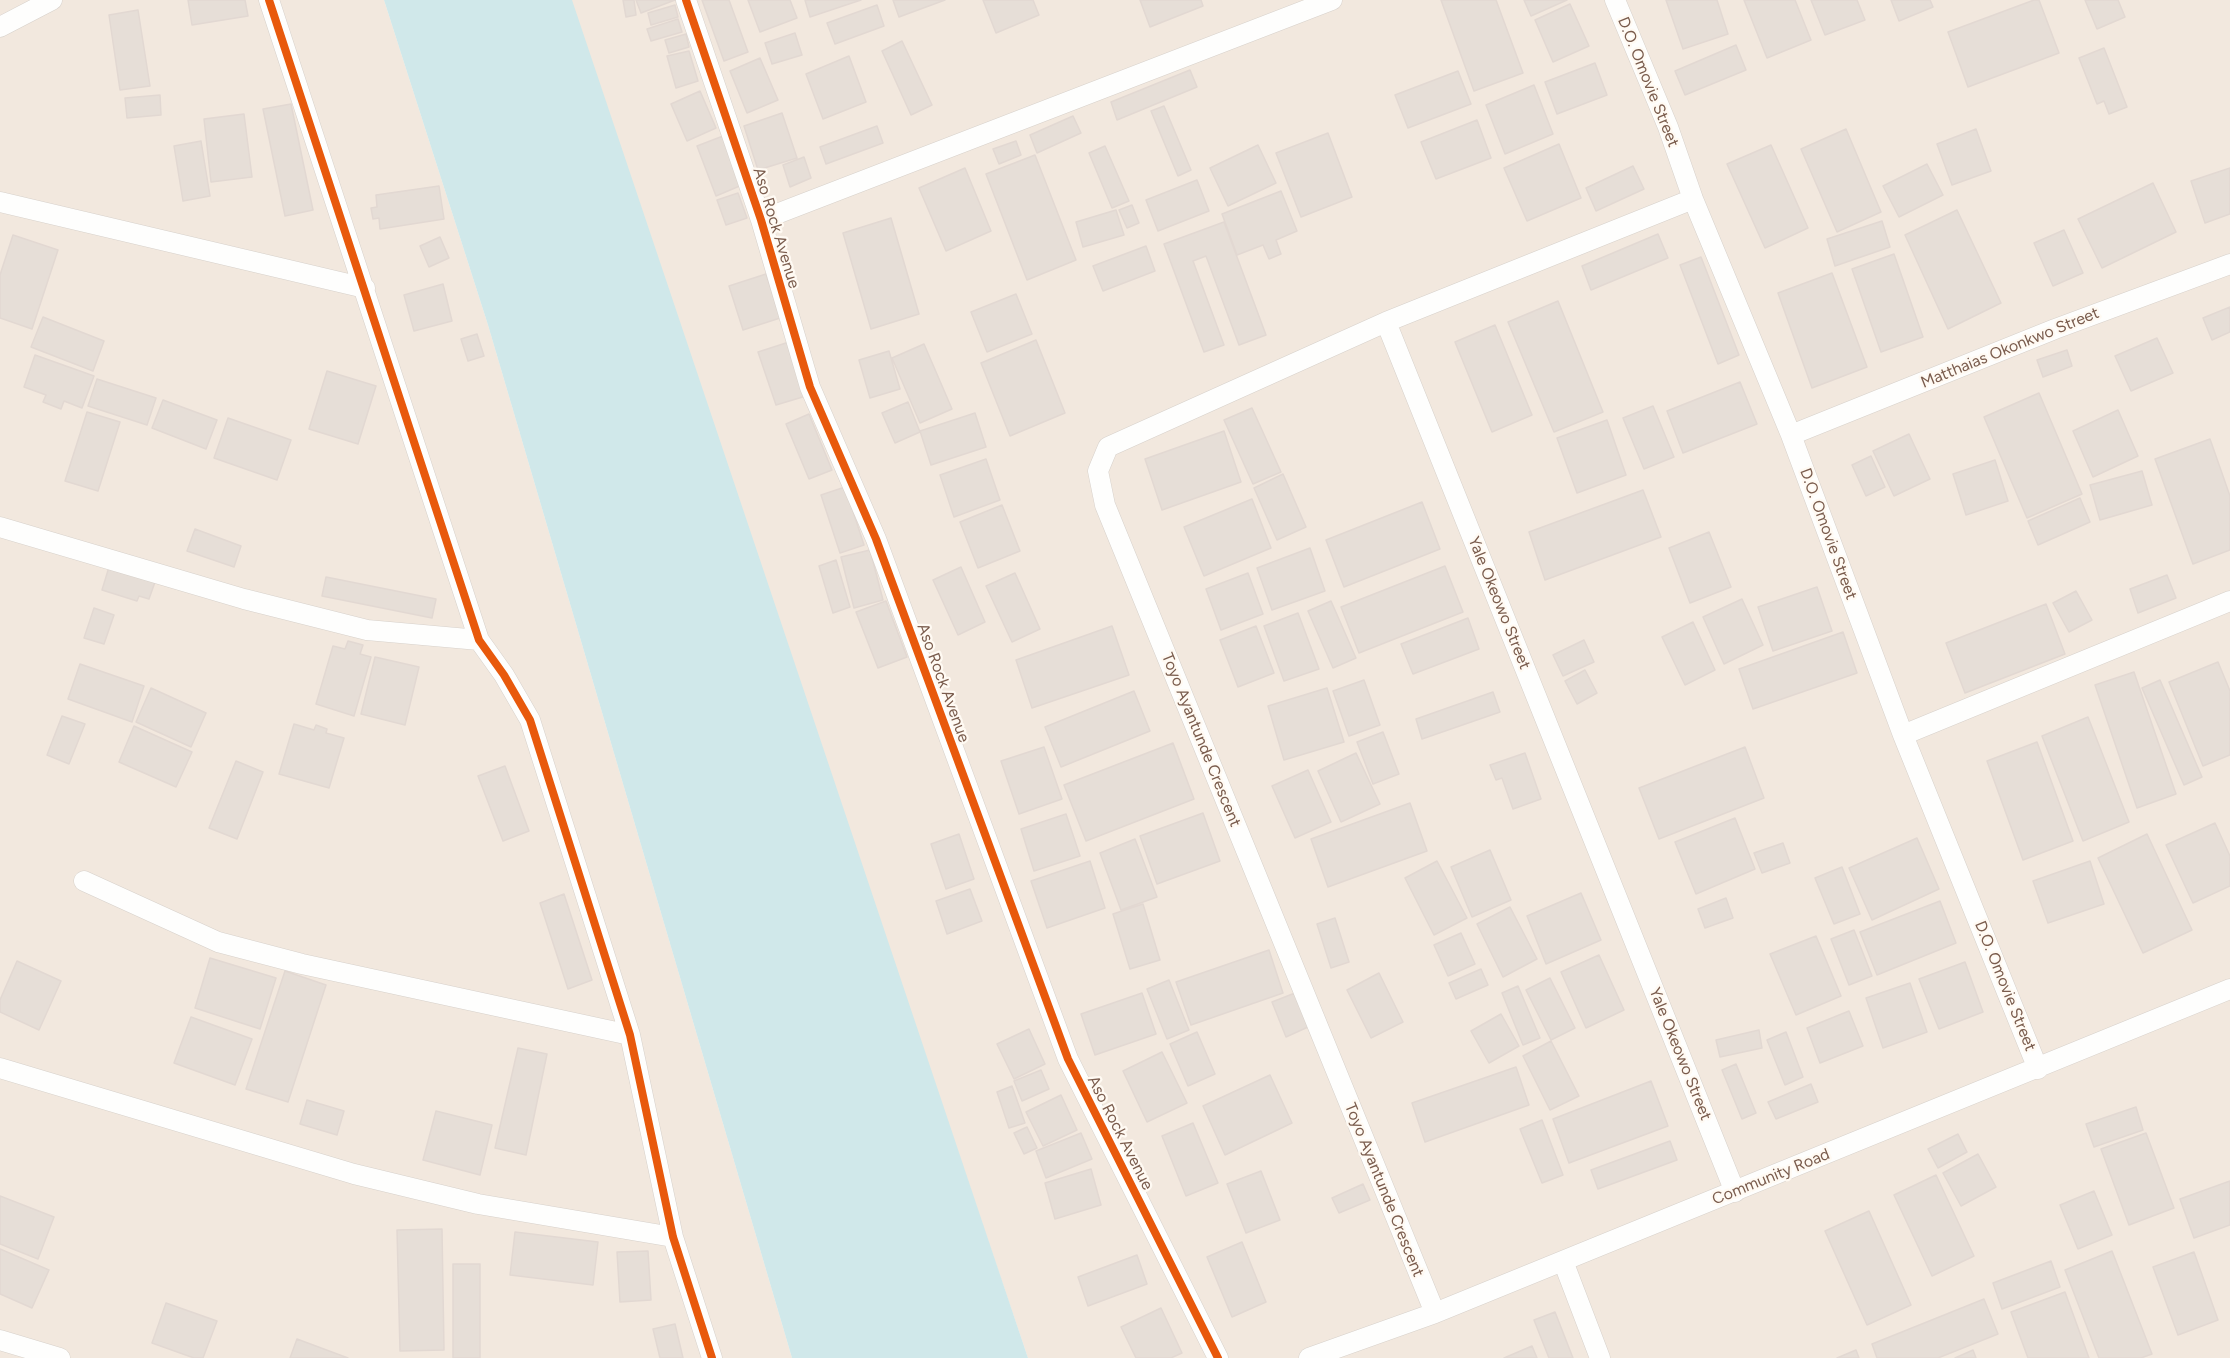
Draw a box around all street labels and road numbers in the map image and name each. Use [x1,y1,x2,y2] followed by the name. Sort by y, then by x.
[1613,14,1683,150] street label: D.O. Omovie Street
[749,165,803,291] street label: Aso Rock Avenue
[1918,303,2102,393] street label: Matthaias Okonkwo Street
[1795,466,1861,602] street label: D.O. Omovie Street
[1464,534,1534,672] street label: Yale Okeowo Street
[913,621,973,745] street label: Aso Rock Avenue
[1157,650,1245,830] street label: Toyo Ayantunde Crescent
[1970,918,2040,1054] street label: D.O. Omovie Street
[1645,985,1715,1123] street label: Yale Okeowo Street
[1083,1073,1157,1193] street label: Aso Rock Avenue
[1340,1100,1428,1280] street label: Toyo Ayantunde Crescent
[1710,1145,1832,1209] street label: Community Road

